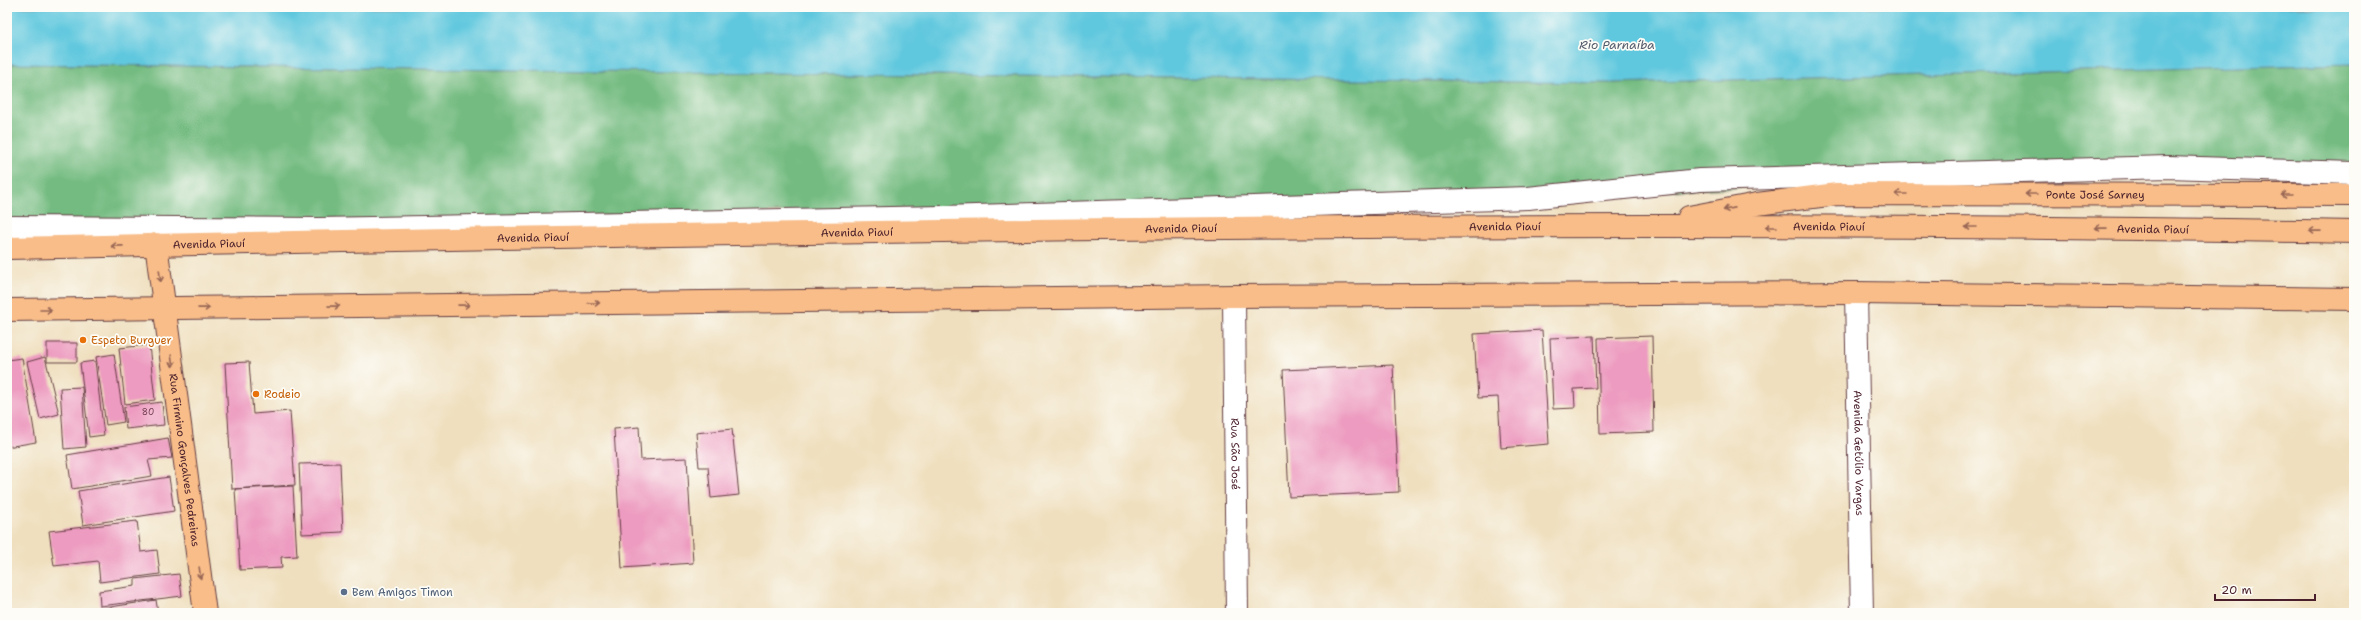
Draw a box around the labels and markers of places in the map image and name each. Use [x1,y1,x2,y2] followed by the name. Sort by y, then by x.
[91,333,172,348] place label: Espeto Burguer
[78,335,88,345] marker: Espeto Burguer
[264,387,301,402] place label: Rodeio
[251,389,261,399] marker: Rodeio
[352,585,453,600] place label: Bem Amigos Timon
[339,587,349,597] marker: Bem Amigos Timon

